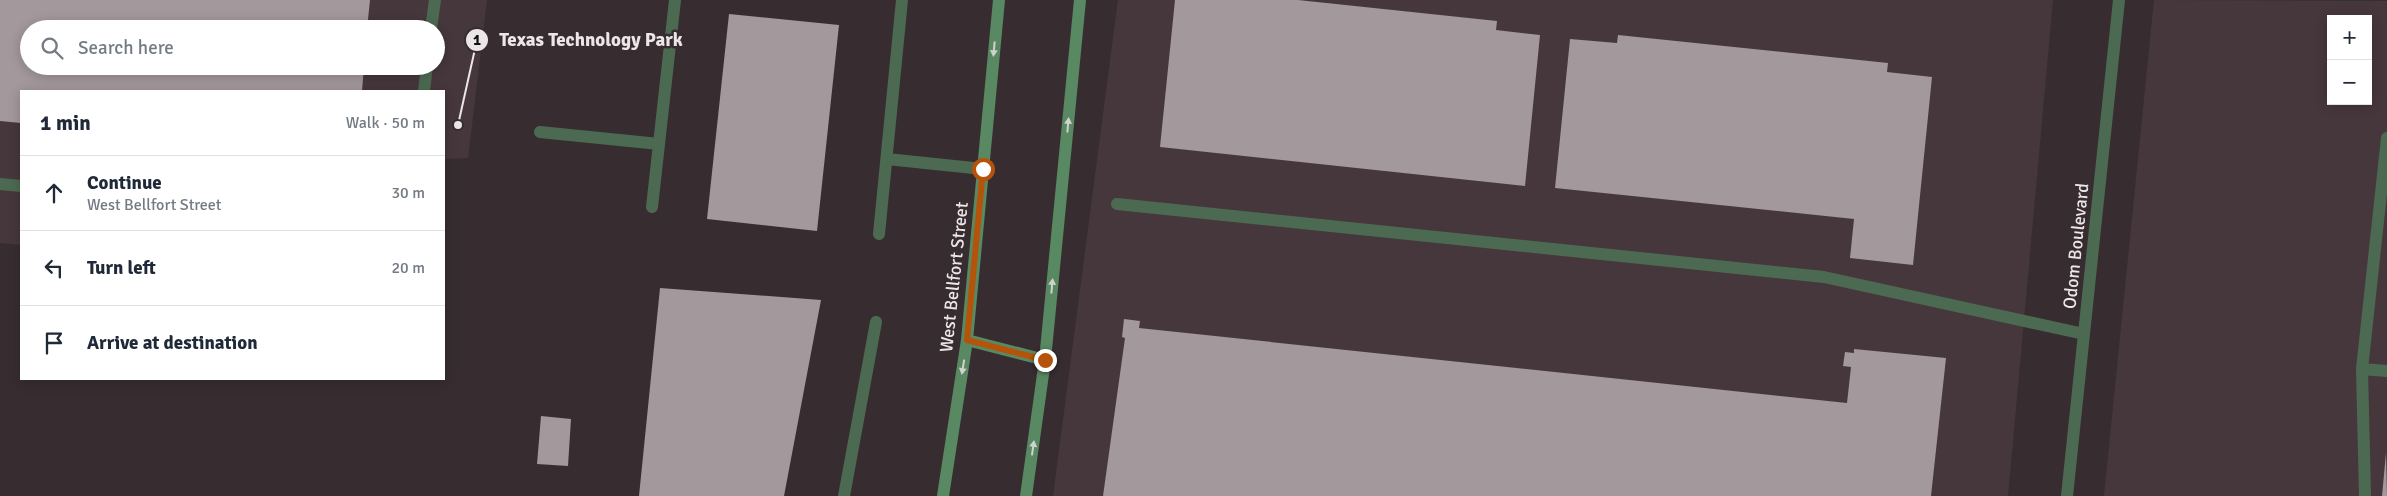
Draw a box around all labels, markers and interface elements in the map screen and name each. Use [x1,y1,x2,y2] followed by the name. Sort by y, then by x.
[2327,15,2372,105] map controls
[2327,15,2372,60] button: +
[20,20,445,75] search box
[465,23,693,57] callout: Texas Technology Park
[499,28,683,52] text: Texas Technology Park
[473,31,481,49] text: 1
[38,34,66,62] icon: search
[78,36,174,60] text: Search here
[990,41,998,57] one-way arrow
[2327,60,2372,105] button: −
[40,110,91,136] text: 1 min
[346,113,425,133] text: Walk · 50 m
[1064,116,1072,132] one-way arrow
[972,158,995,181] route start
[87,171,162,195] text: Continue
[40,179,68,207] icon: ahead
[2058,182,2094,310] street label: Odom Boulevard
[391,183,425,203] text: 30 m
[87,195,221,215] text: West Bellfort Street
[935,201,973,353] street label: West Bellfort Street
[40,254,68,282] icon: left
[87,256,156,280] text: Turn left
[391,258,425,278] text: 20 m
[1049,278,1057,294] one-way arrow
[40,329,68,357] icon: arrive
[87,331,258,355] text: Arrive at destination
[1034,349,1057,372] route end
[958,359,966,375] one-way arrow
[1029,439,1037,455] one-way arrow

